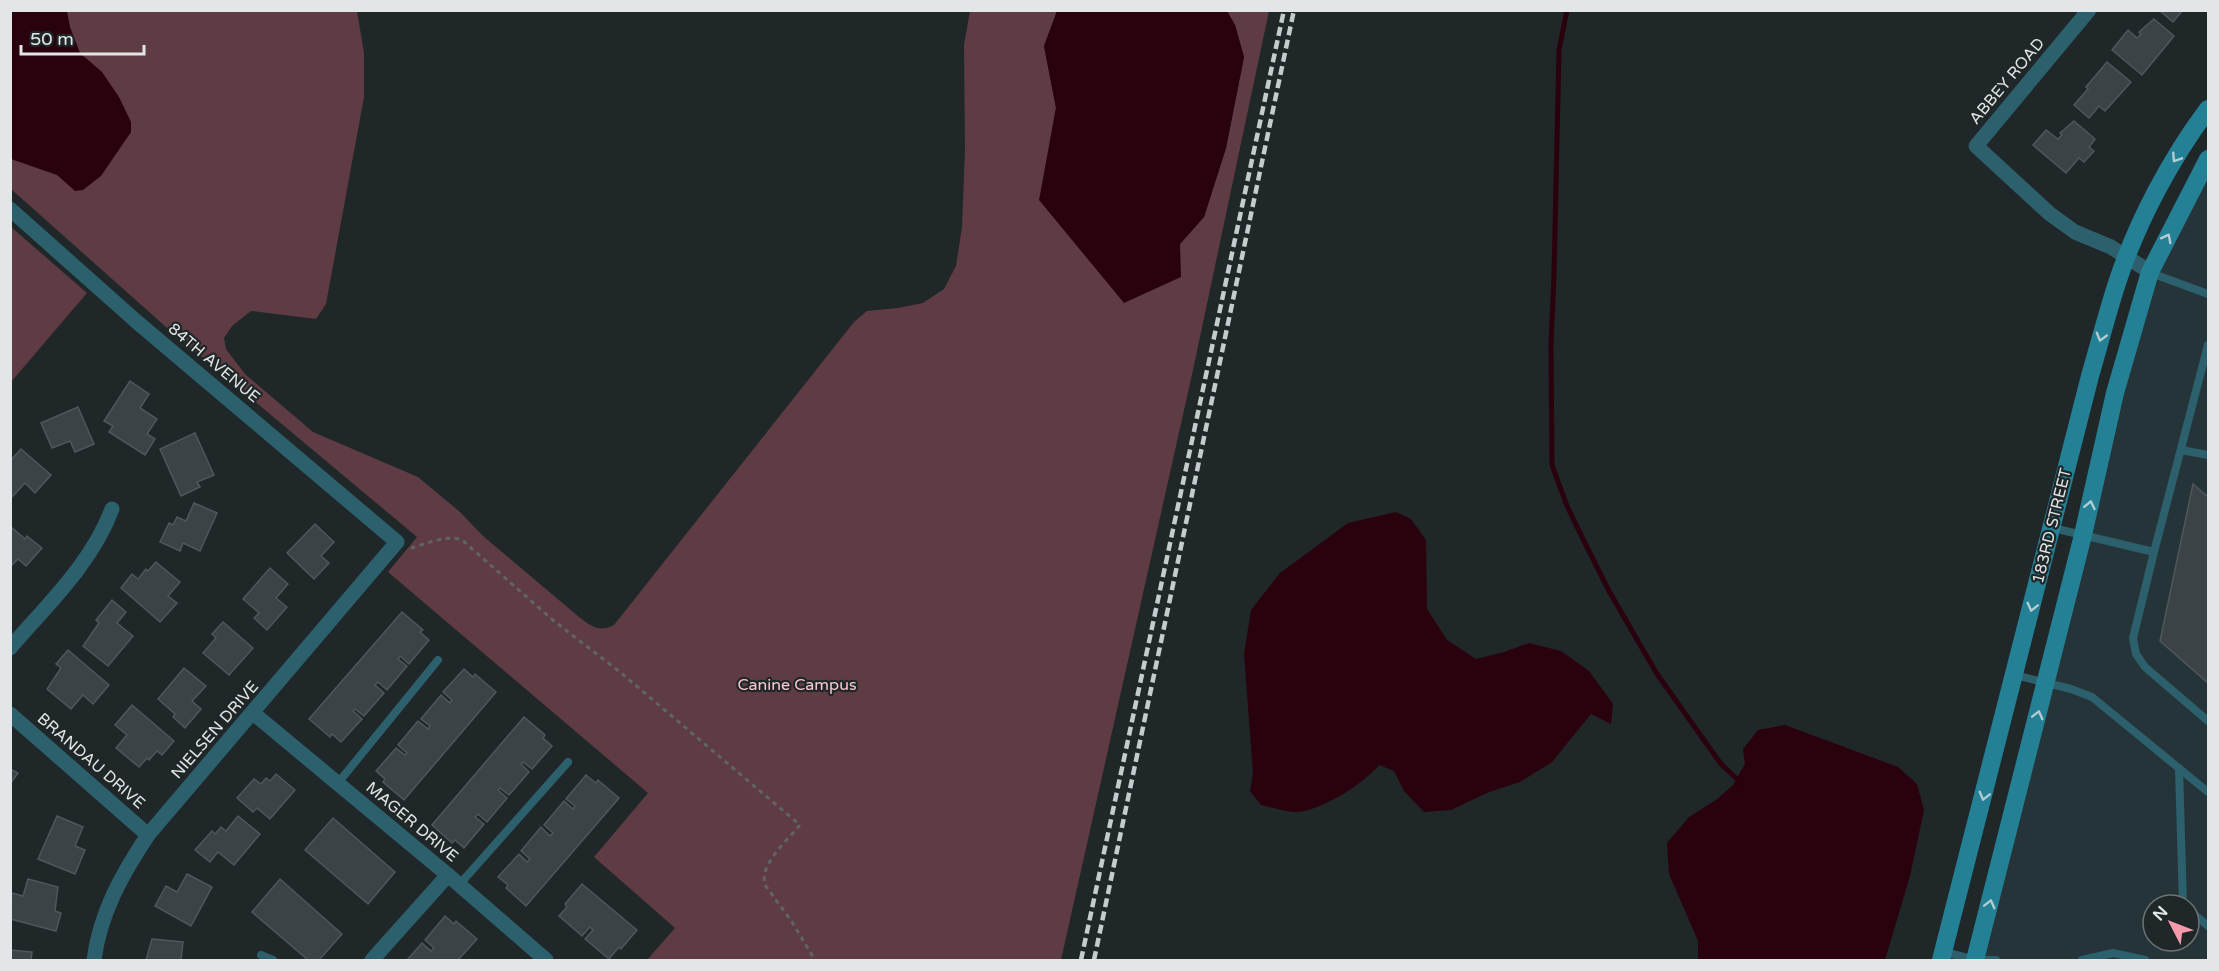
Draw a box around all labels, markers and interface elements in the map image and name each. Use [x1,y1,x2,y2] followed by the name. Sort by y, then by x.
[21,18,144,56] scale bar
[30,28,74,50] text: 50 m
[1965,34,2049,128] street label: ABBEY ROAD
[2172,152,2184,162] one-way arrow
[2160,234,2171,244] one-way arrow
[164,319,264,407] street label: 84TH AVENUE
[2096,331,2108,342] one-way arrow
[2028,466,2076,586] street label: 183RD STREET
[2082,500,2095,510] one-way arrow
[2026,602,2039,612] one-way arrow
[737,675,857,695] park label: Canine Campus
[167,677,263,783] street label: NIELSEN DRIVE
[33,709,149,813] street label: BRANDAU DRIVE
[2030,710,2043,720] one-way arrow
[362,778,462,866] street label: MAGER DRIVE
[1979,791,1992,801] one-way arrow
[2141,893,2201,953] north arrow
[1983,899,1995,910] one-way arrow
[2149,902,2172,925] text: N

